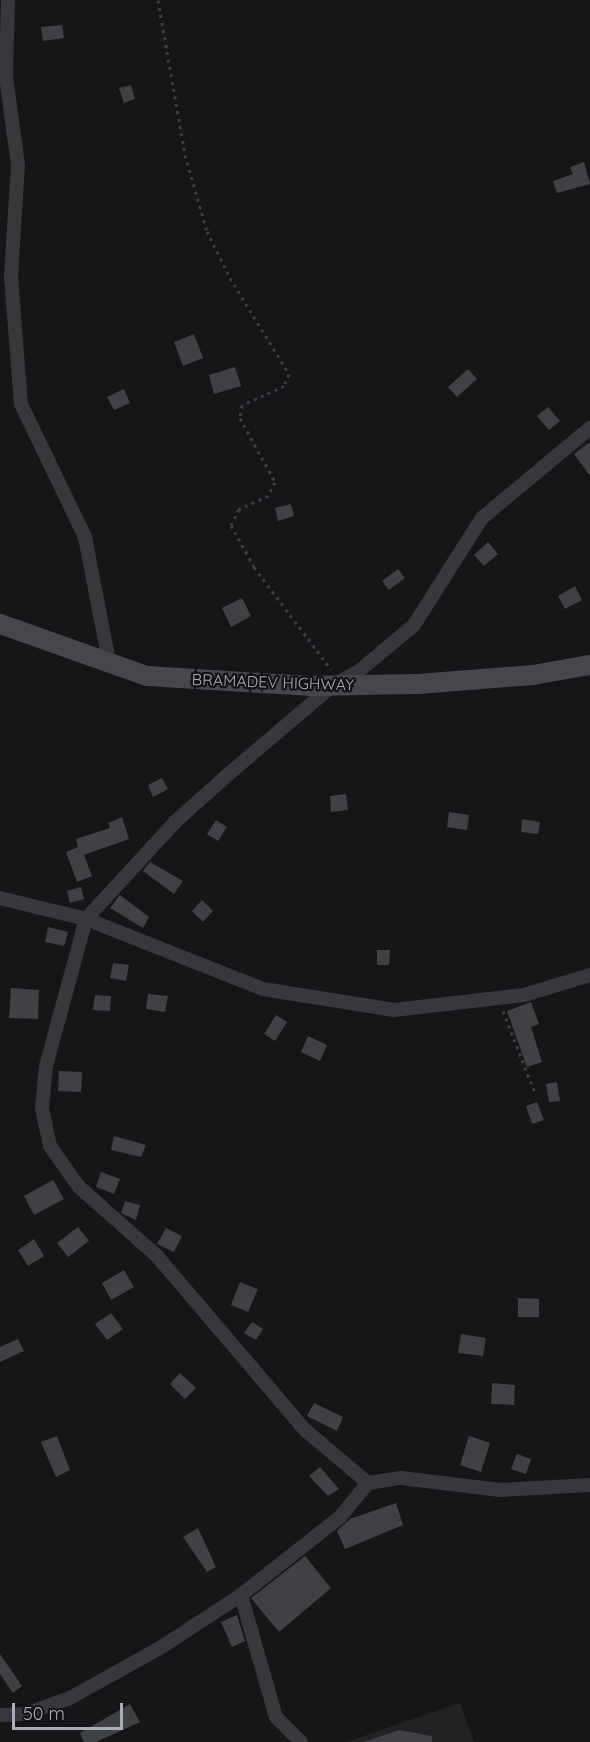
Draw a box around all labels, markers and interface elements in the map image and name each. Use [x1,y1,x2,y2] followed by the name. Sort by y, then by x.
[191,670,355,694] street label: BRAMADEV HIGHWAY
[15,1691,126,1729] scale bar
[23,1702,65,1725] text: 50 m

